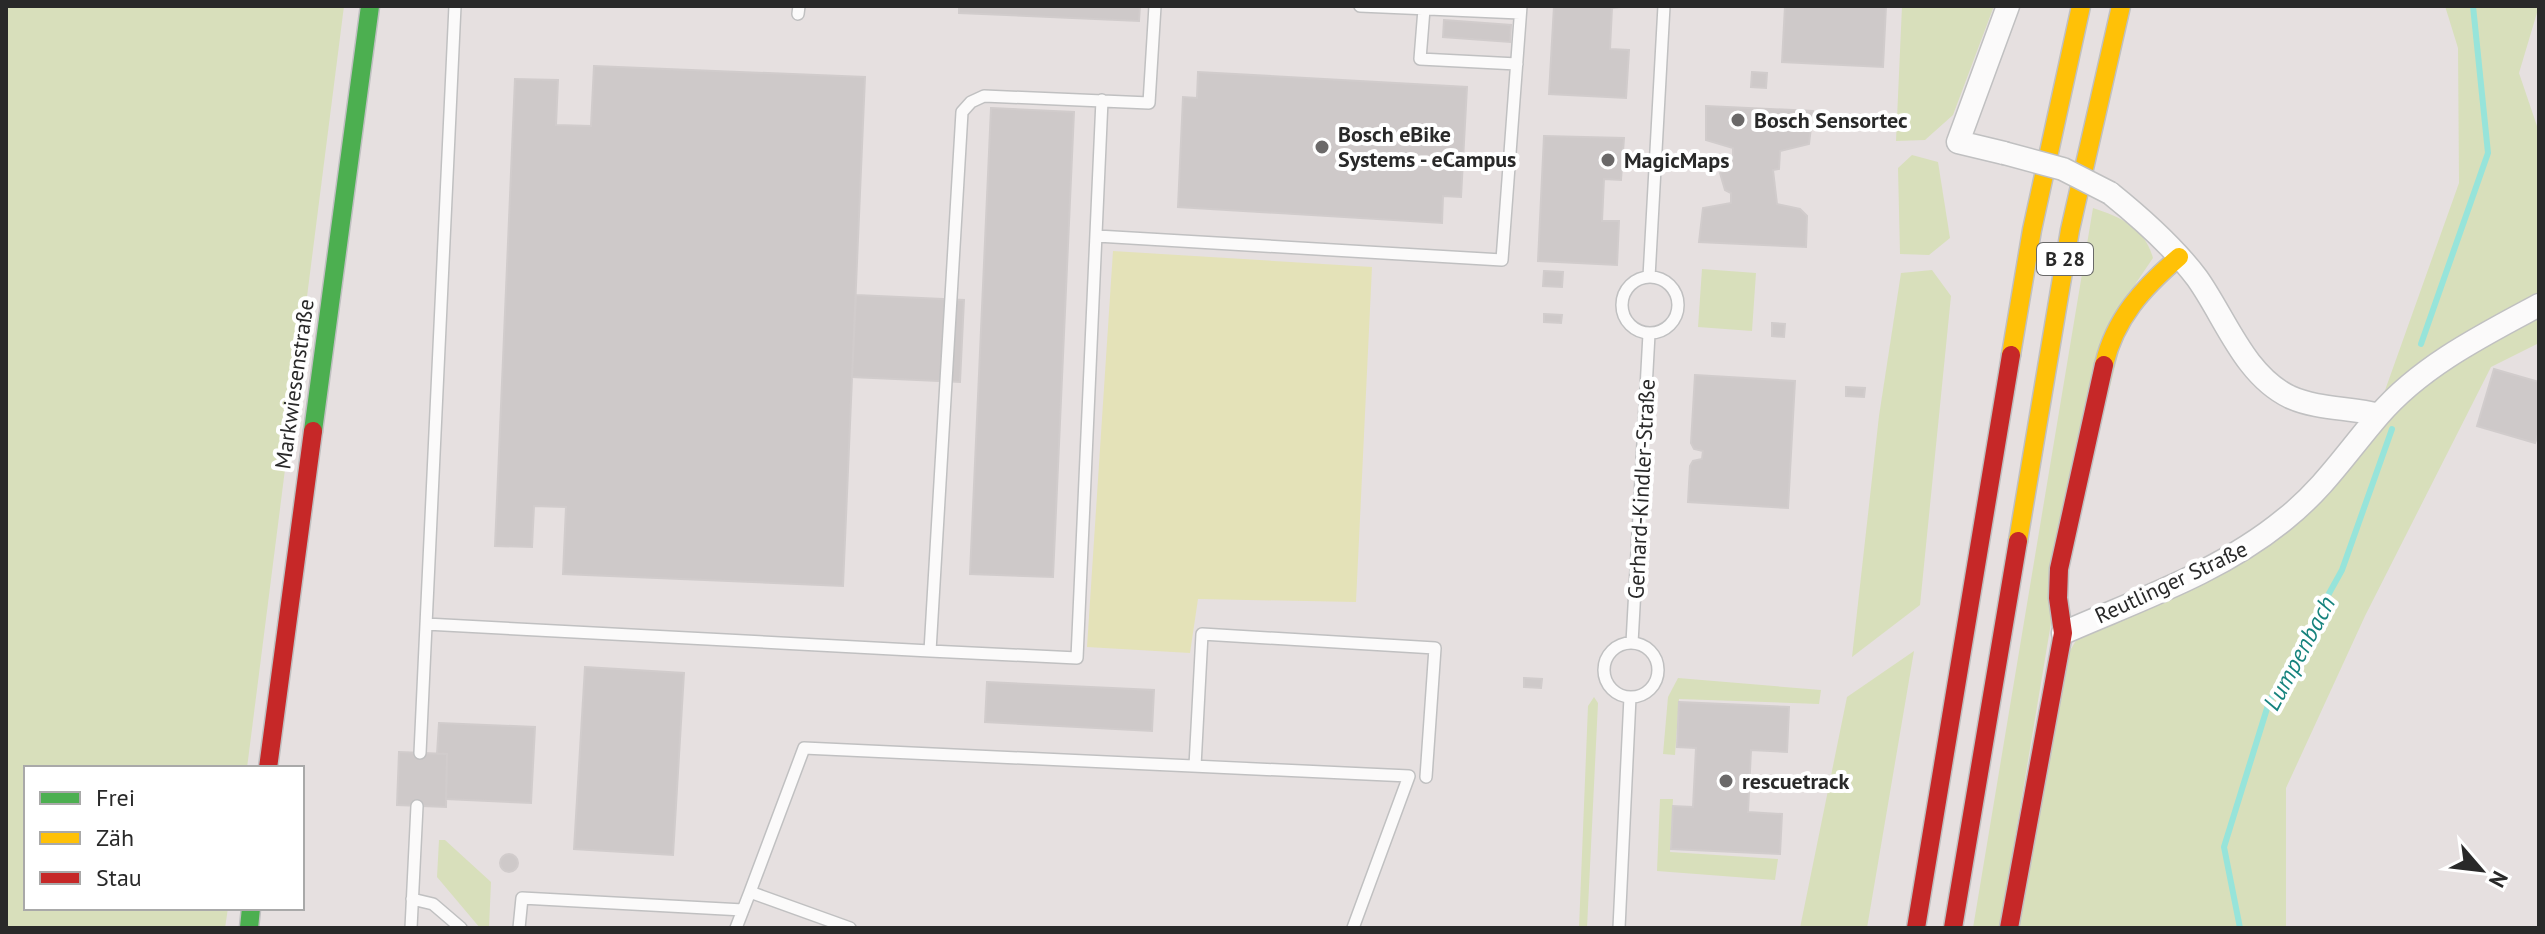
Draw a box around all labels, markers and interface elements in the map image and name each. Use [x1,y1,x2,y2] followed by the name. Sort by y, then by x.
[1754,106,1908,134] place label: Bosch Sensortec
[1729,111,1747,129] marker: Bosch Sensortec
[1338,120,1516,173] place label: Bosch eBike Systems - eCampus
[1313,138,1331,156] marker: Bosch eBike Systems - eCampus
[1624,146,1729,174] place label: MagicMaps
[1599,151,1617,169] marker: MagicMaps
[2037,243,2093,275] road number: B 28
[268,297,320,471] street label: Markwiesenstraße
[1621,378,1661,600] street label: Gerhard-Kindler-Straße
[2090,534,2252,630] street label: Reutlinger Straße
[2256,590,2342,716] water label: Lumpenbach
[24,766,304,910] legend
[1742,767,1850,795] place label: rescuetrack
[1717,772,1735,790] marker: rescuetrack
[96,782,135,813] text: Frei
[96,822,134,853] text: Zäh
[2441,830,2521,910] north arrow
[96,862,142,893] text: Stau
[2483,866,2514,892] text: N

